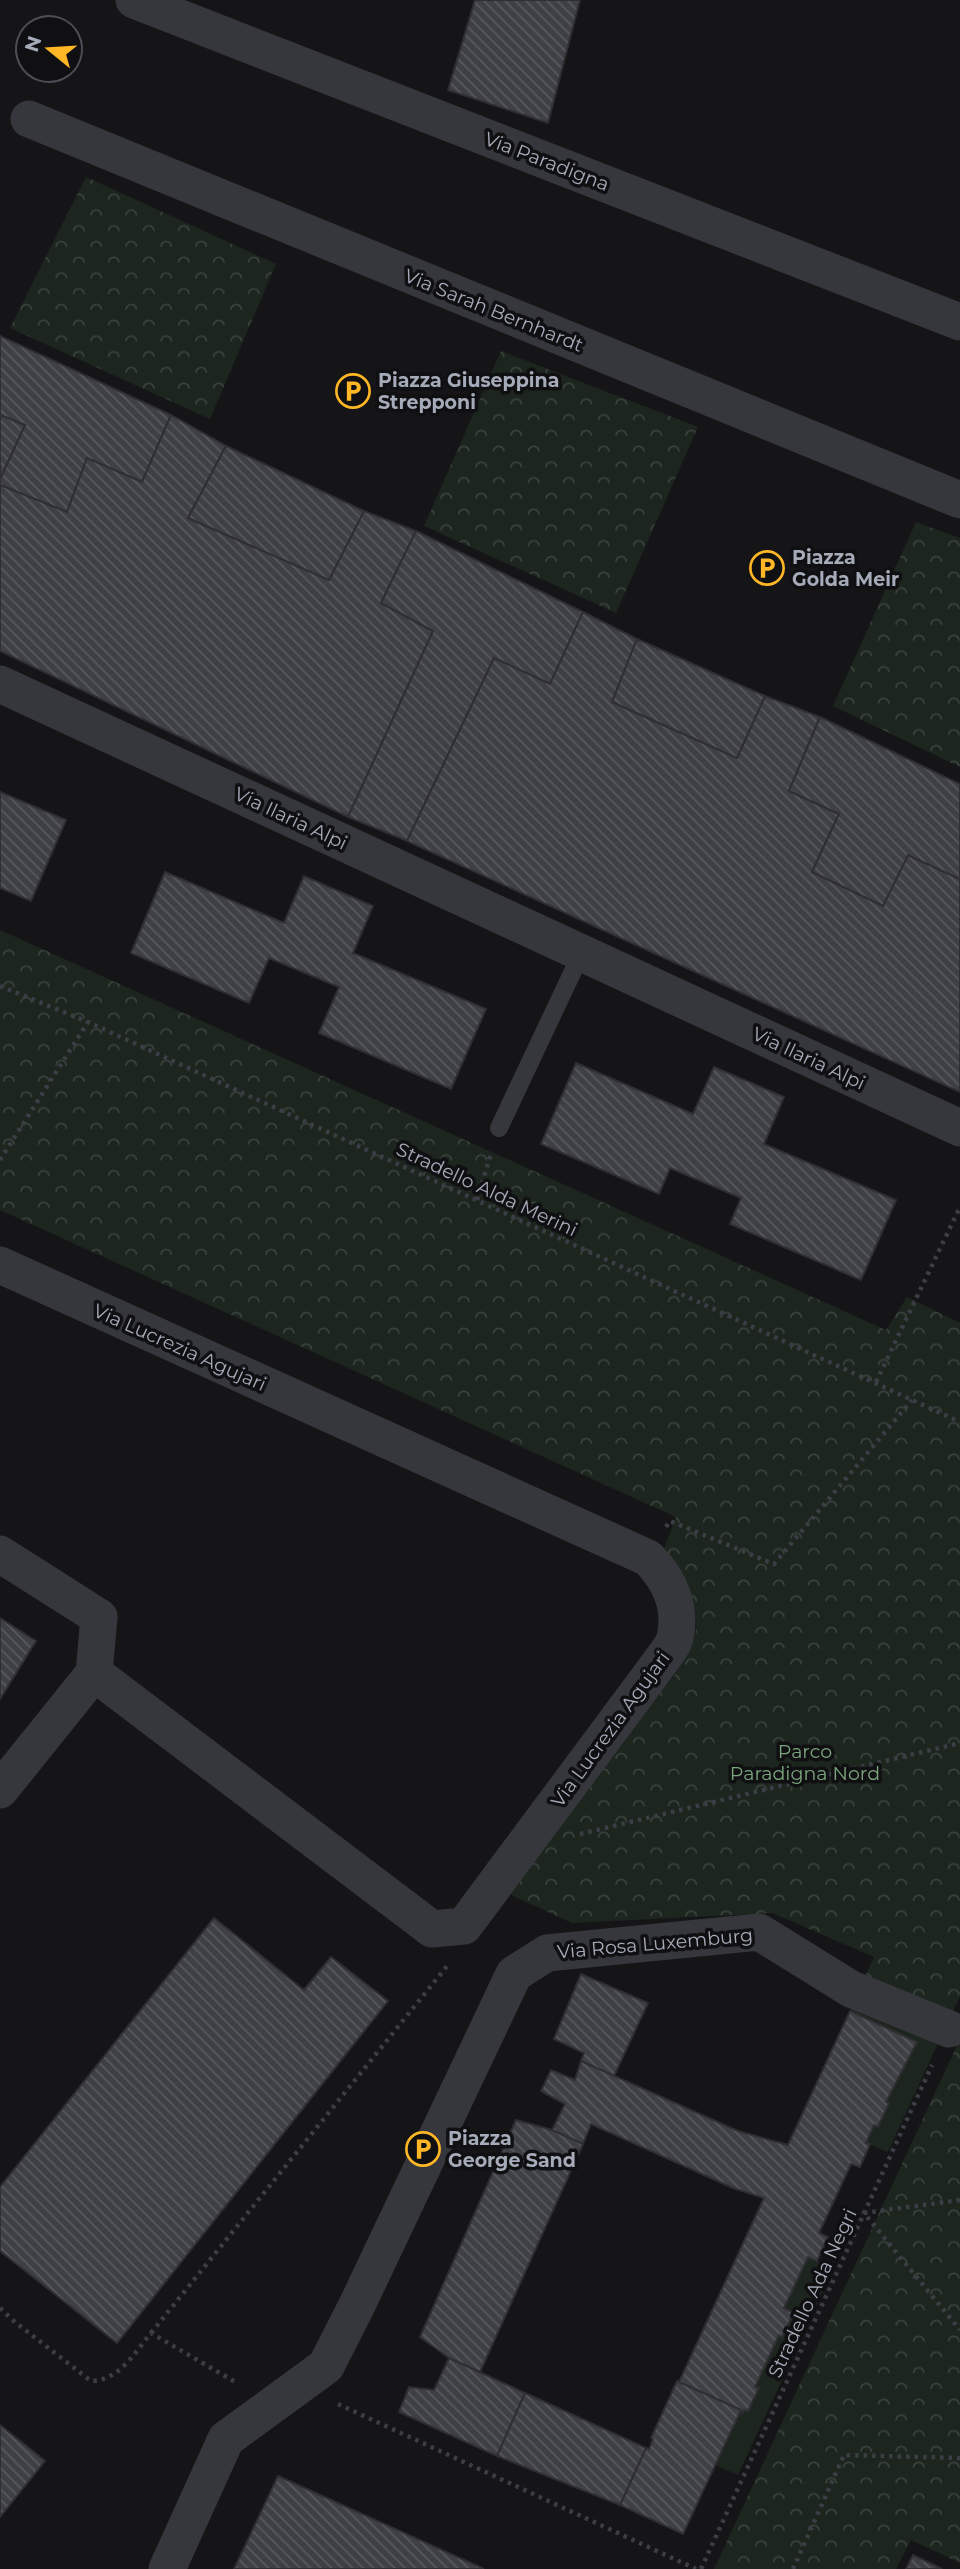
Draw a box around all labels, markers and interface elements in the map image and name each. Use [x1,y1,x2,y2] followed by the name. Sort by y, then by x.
[14,14,84,84] north arrow
[20,33,47,55] text: N
[481,127,613,196] street label: Via Paradigna
[401,264,587,357] street label: Via Sarah Bernhardt
[378,369,559,414] place label: Piazza Giuseppina Strepponi
[334,372,372,410] parking icon: Piazza Giuseppina Strepponi
[792,546,899,591] place label: Piazza Golda Meir
[748,549,786,587] parking icon: Piazza Golda Meir
[231,782,351,855] street label: Via Ilaria Alpi
[749,1022,869,1095] street label: Via Ilaria Alpi
[393,1137,581,1241] street label: Stradello Alda Merini
[90,1299,270,1396] street label: Via Lucrezia Agujari
[546,1647,675,1812] street label: Via Lucrezia Agujari
[730,1740,880,1785] park label: Parco Paradigna Nord
[556,1923,754,1964] street label: Via Rosa Luxemburg
[448,2127,576,2172] place label: Piazza George Sand
[404,2130,442,2168] parking icon: Piazza George Sand
[763,2205,862,2381] street label: Stradello Ada Negri

